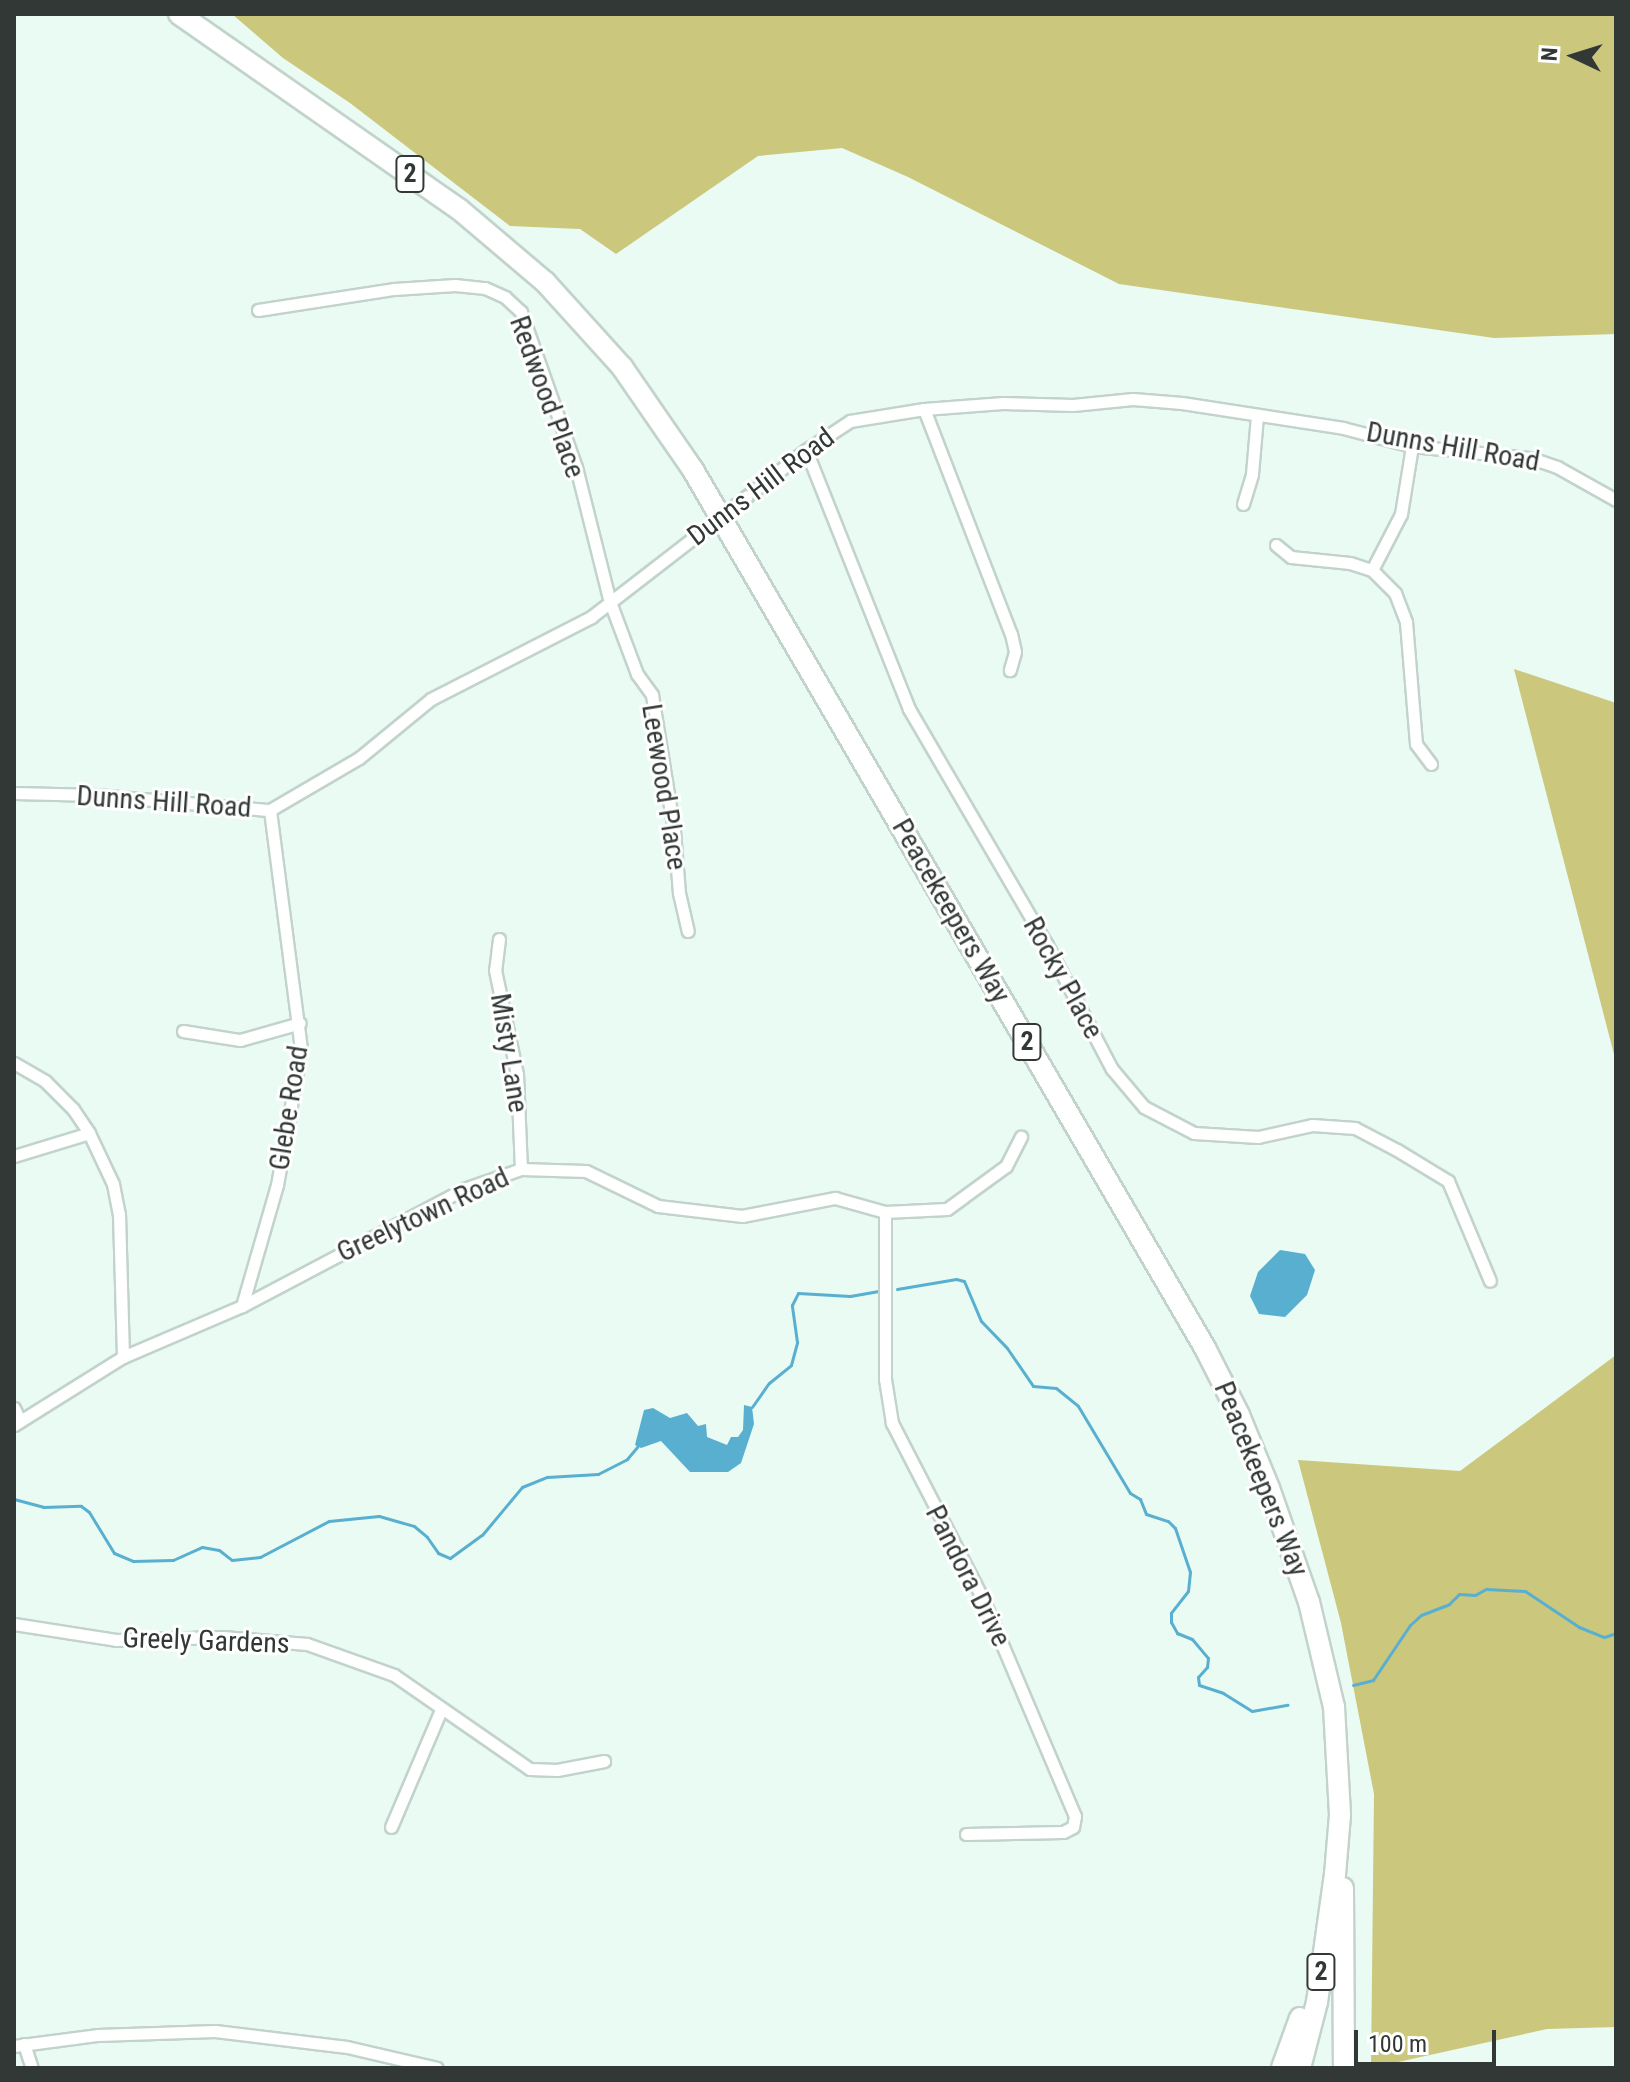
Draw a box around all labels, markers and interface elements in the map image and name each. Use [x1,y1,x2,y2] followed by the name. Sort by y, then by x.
[1534,16,1614,96] north arrow
[1537,47,1562,62] text: N
[394,152,426,196] road number: 2
[502,311,592,483] street label: Redwood Place
[1364,415,1542,479] street label: Dunns Hill Road
[681,421,841,553] street label: Dunns Hill Road
[634,702,694,872] street label: Leewood Place
[75,779,253,825] street label: Dunns Hill Road
[885,813,1017,1009] street label: Peacekeepers Way
[1016,911,1110,1045] street label: Rocky Place
[483,991,535,1115] street label: Misty Lane
[1011,1020,1043,1064] road number: 2
[263,1043,315,1173] street label: Glebe Road
[332,1161,514,1269] street label: Greelytown Road
[1207,1377,1315,1581] street label: Peacekeepers Way
[918,1500,1018,1652] street label: Pandora Drive
[122,1621,290,1661] street label: Greely Gardens
[1305,1950,1337,1994] road number: 2
[1358,2014,1500,2064] scale bar
[1368,2030,1427,2058] text: 100 m

